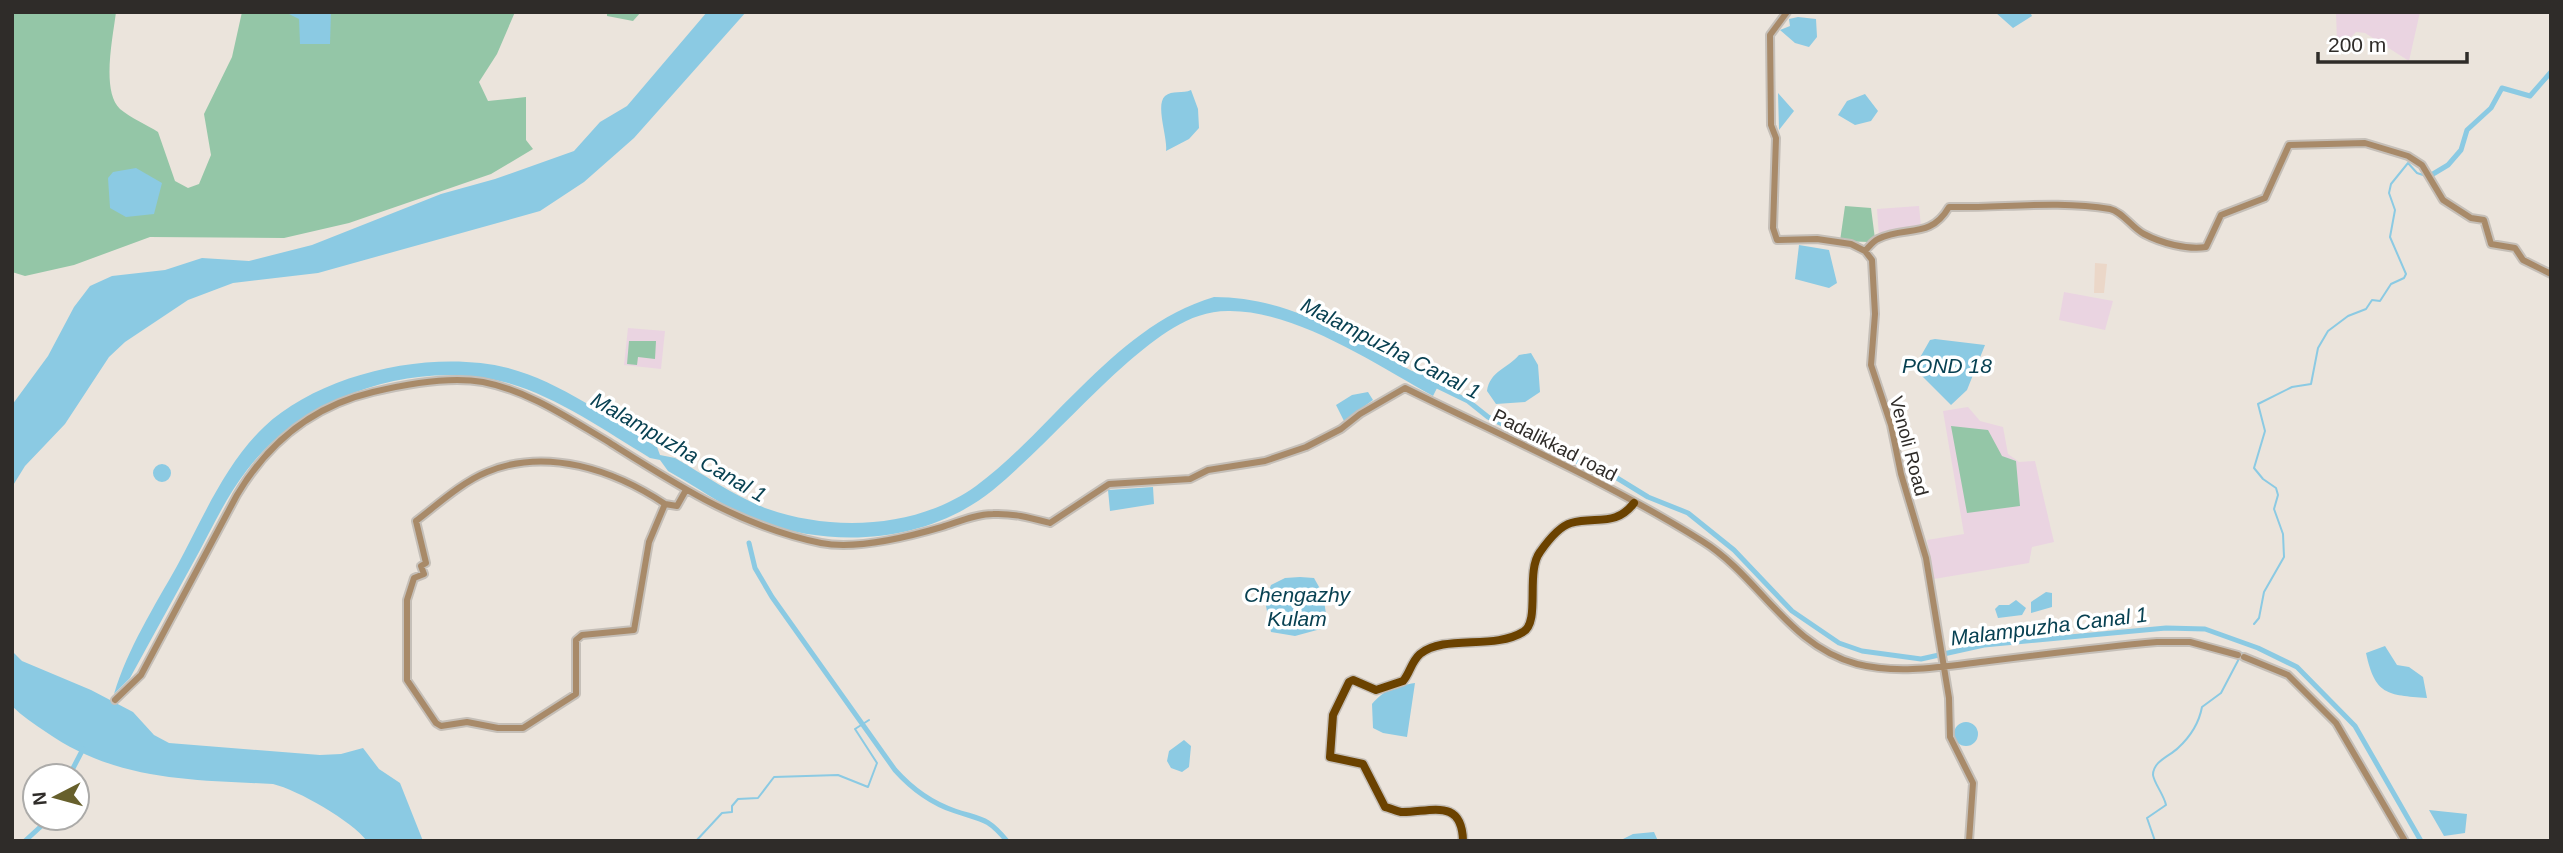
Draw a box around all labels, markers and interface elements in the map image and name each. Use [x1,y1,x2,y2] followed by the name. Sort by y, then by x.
[2318,21,2467,65] scale bar
[2328,33,2386,56] text: 200 m
[1297,293,1485,403] water label: Malampuzha Canal 1
[1902,354,1992,377] water label: POND 18
[587,387,771,507] water label: Malampuzha Canal 1
[1886,394,1932,498] street label: Venoli Road
[1490,405,1620,485] street label: Padalikkad road
[1244,583,1352,630] water label: Chengazhy Kulam
[1949,602,2149,650] water label: Malampuzha Canal 1
[21,762,91,832] north arrow
[28,791,51,807] text: N

